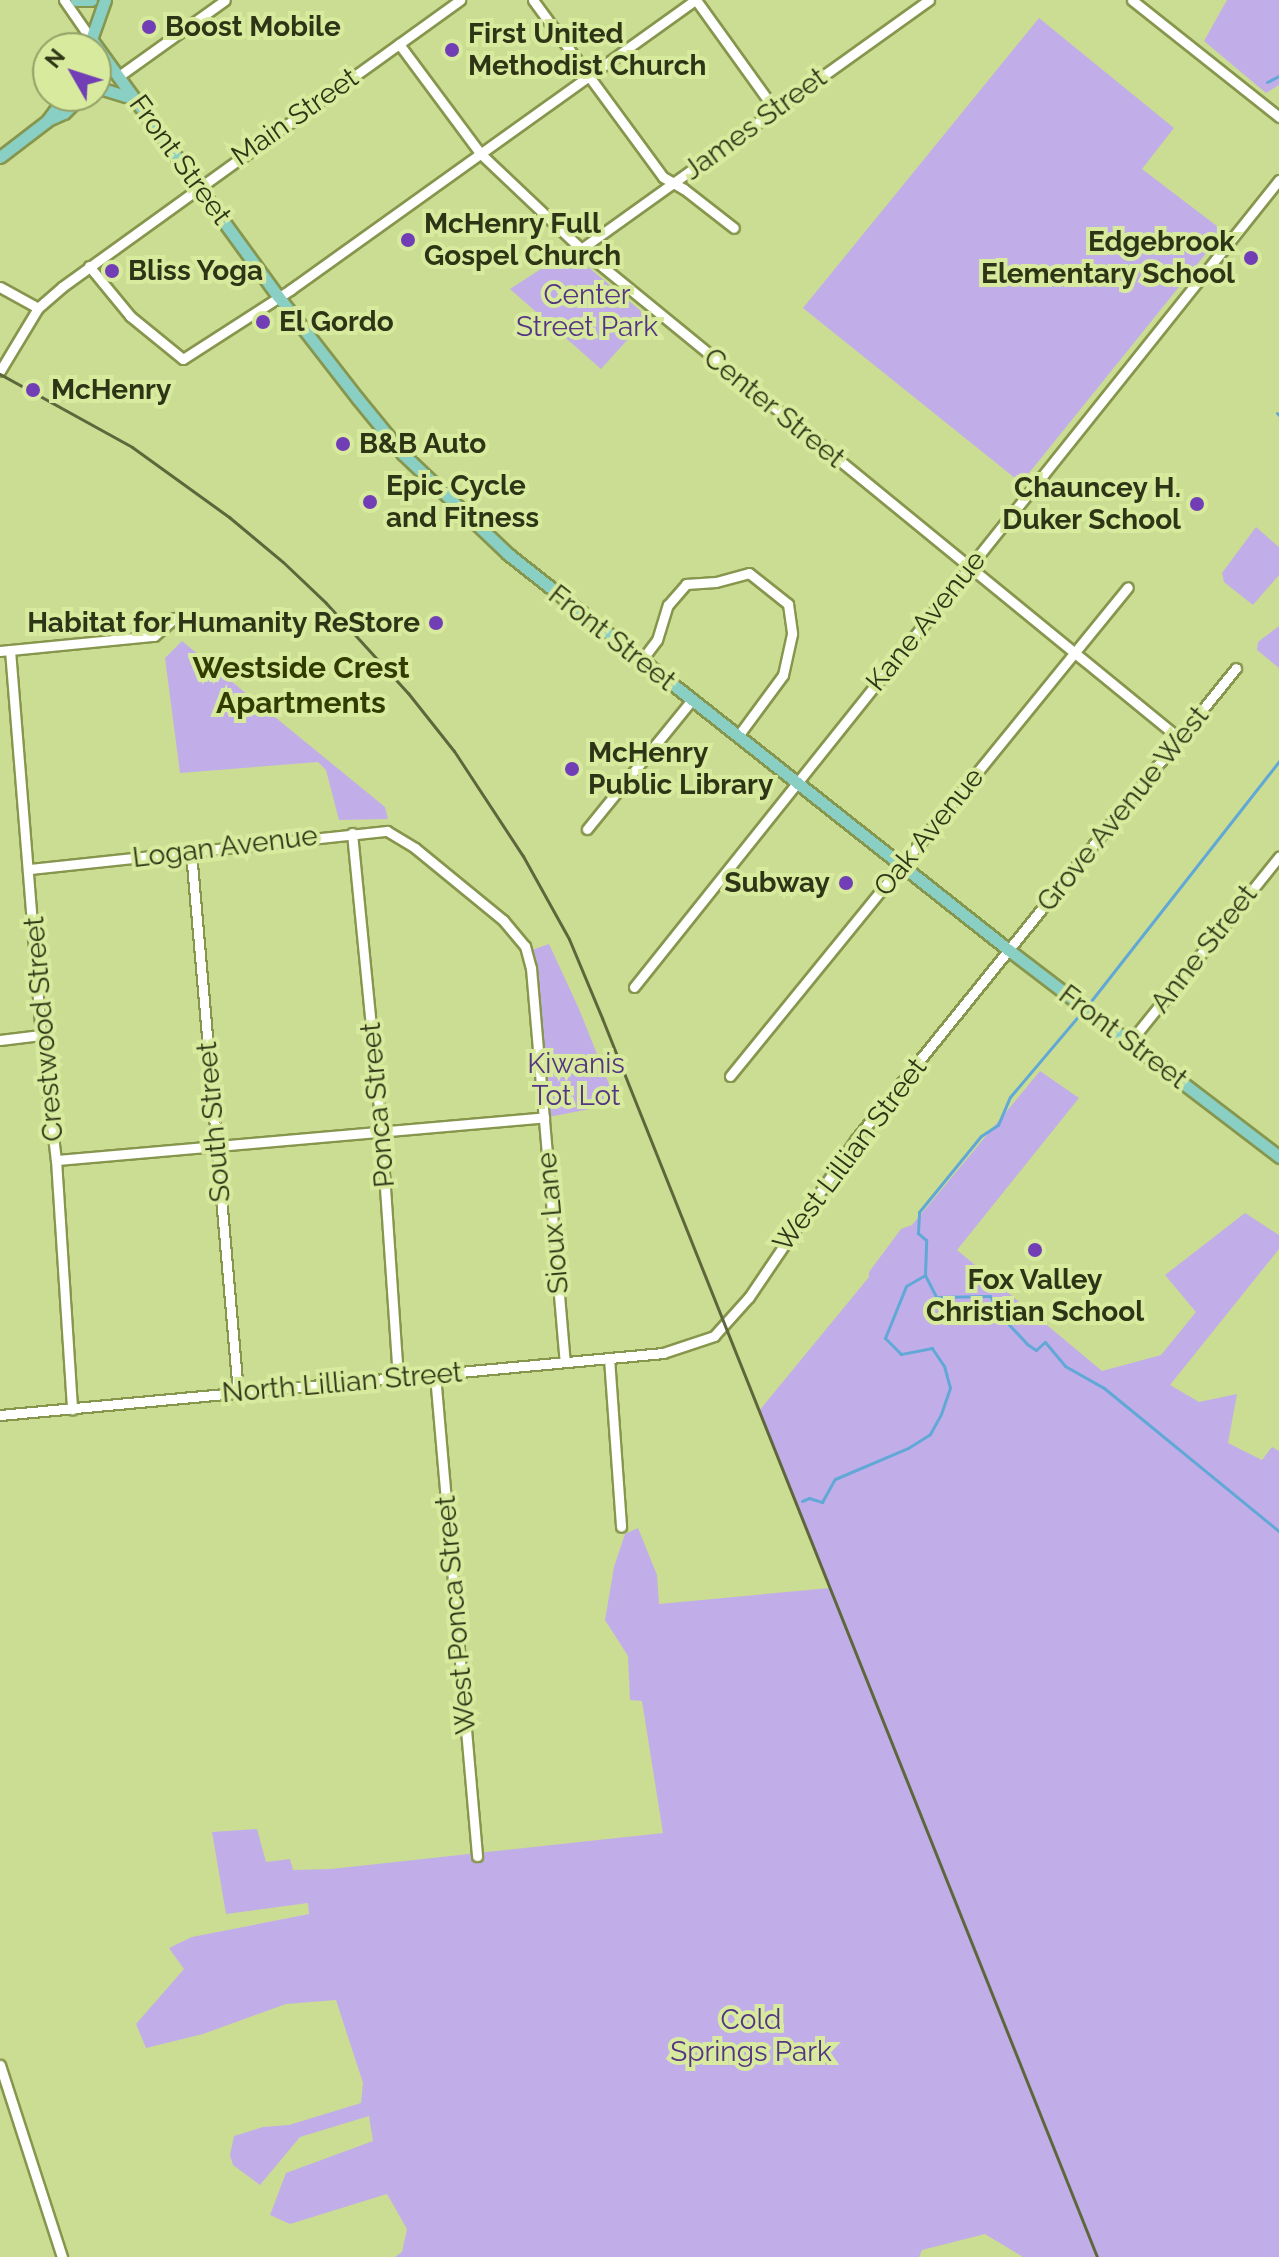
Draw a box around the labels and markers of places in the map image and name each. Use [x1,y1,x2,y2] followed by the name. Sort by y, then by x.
[165,10,341,44] place label: Boost Mobile
[468,17,706,83] place label: First United Methodist Church
[140,18,158,36] marker: Boost Mobile
[443,41,461,59] marker: First United Methodist Church
[424,207,622,273] place label: McHenry Full Gospel Church
[980,225,1235,291] place label: Edgebrook Elementary School
[399,231,417,249] marker: McHenry Full Gospel Church
[1242,249,1260,267] marker: Edgebrook Elementary School
[128,254,264,288] place label: Bliss Yoga
[103,262,121,280] marker: Bliss Yoga
[279,305,394,339] place label: El Gordo
[254,313,272,331] marker: El Gordo
[51,373,171,407] place label: McHenry
[22,379,44,401] marker: McHenry
[359,427,487,461] place label: B&B Auto
[334,435,352,453] marker: B&B Auto
[386,469,539,535] place label: Epic Cycle and Fitness
[1002,471,1181,537] place label: Chauncey H. Duker School
[361,493,379,511] marker: Epic Cycle and Fitness
[1188,495,1206,513] marker: Chauncey H. Duker School
[26,606,420,640] place label: Habitat for Humanity ReStore
[427,614,445,632] marker: Habitat for Humanity ReStore
[588,736,773,802] place label: McHenry Public Library
[563,760,581,778] marker: McHenry Public Library
[724,866,830,900] place label: Subway
[837,874,855,892] marker: Subway
[1026,1241,1044,1259] marker: Fox Valley Christian School
[926,1263,1144,1329] place label: Fox Valley Christian School

